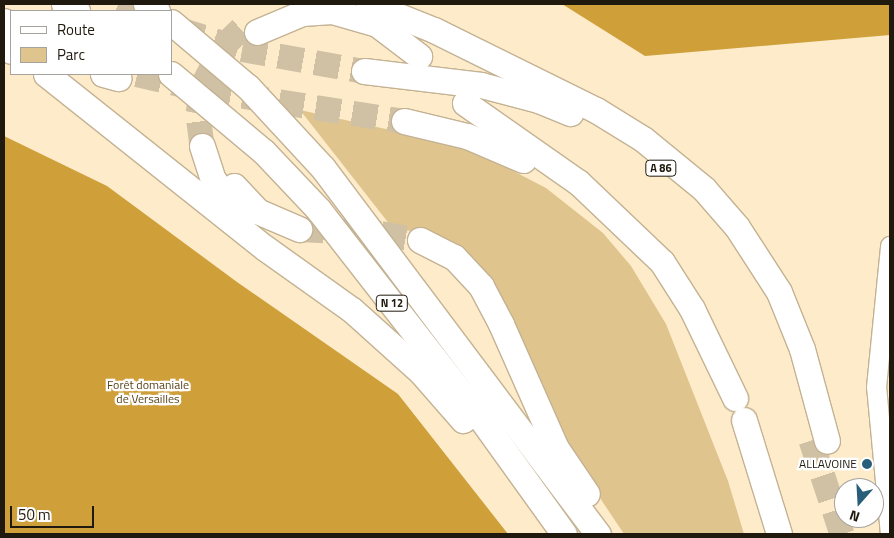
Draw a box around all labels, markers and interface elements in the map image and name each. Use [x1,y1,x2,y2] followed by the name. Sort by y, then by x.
[10,10,172,75] legend
[57,18,95,41] text: Route
[57,43,85,66] text: Parc
[645,160,677,177] road number: A 86
[376,294,408,312] road number: N 12
[107,378,189,406] park label: Forêt domaniale de Versailles
[799,457,857,471] place label: ALLAVOINE
[861,458,873,470] marker: ALLAVOINE
[834,478,884,528] north arrow
[12,496,96,528] scale bar
[18,503,51,526] text: 50 m
[846,505,862,528] text: N

